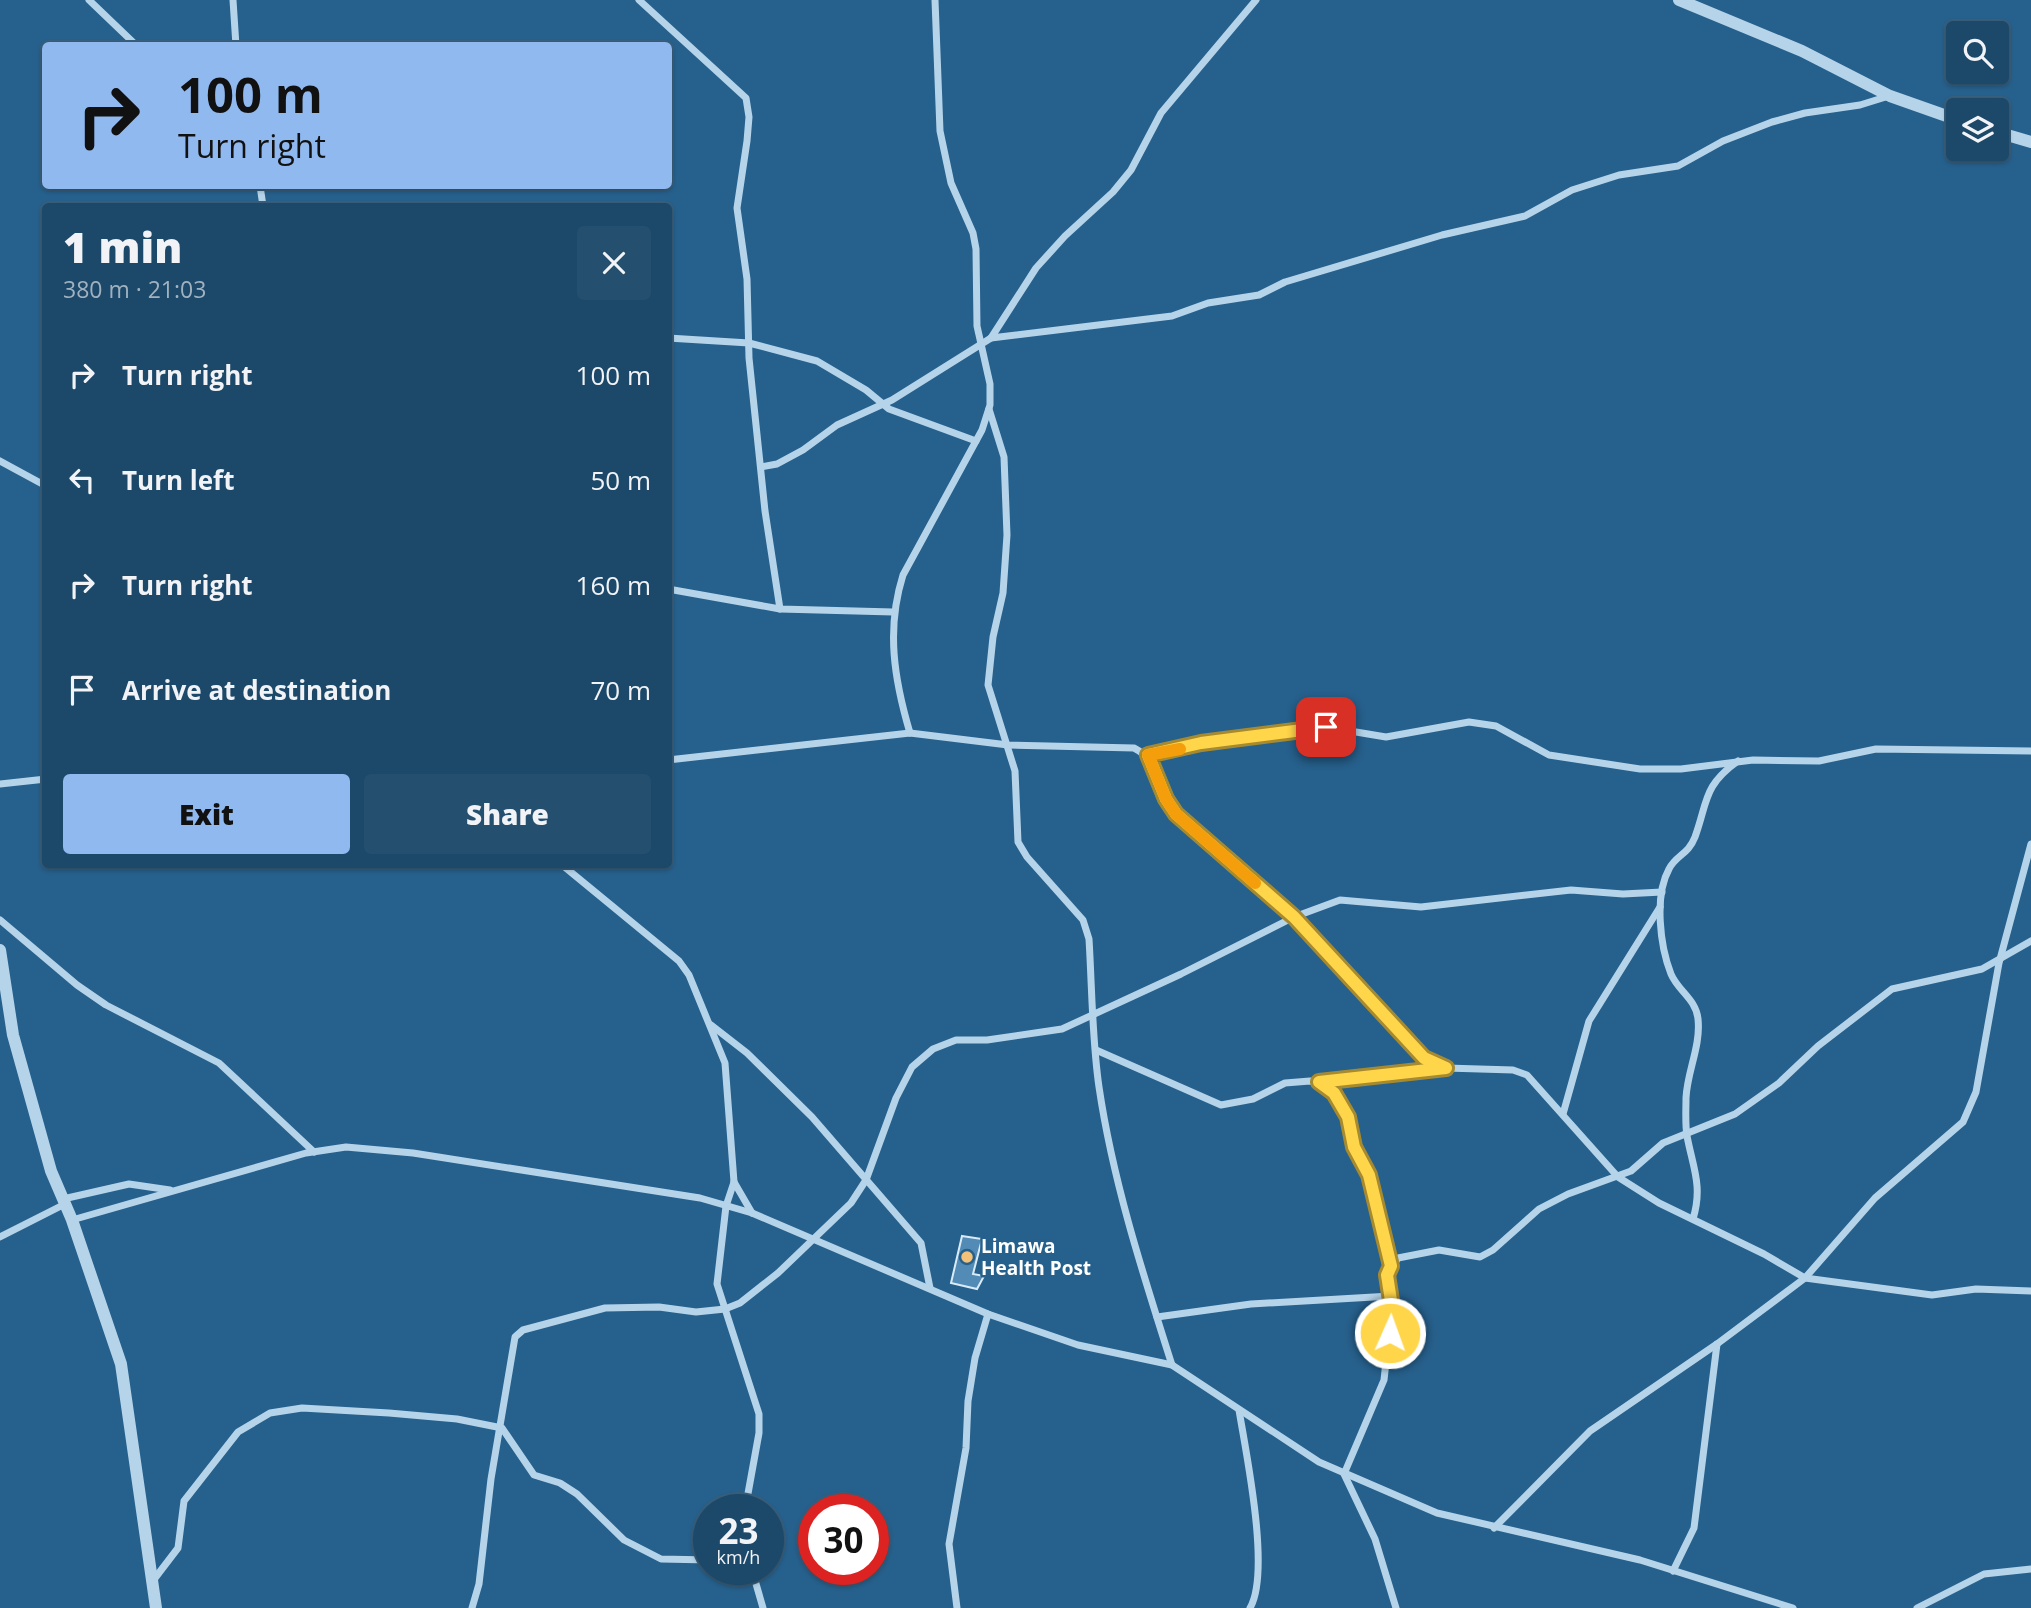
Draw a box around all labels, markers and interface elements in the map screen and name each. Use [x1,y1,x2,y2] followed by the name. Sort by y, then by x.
[1946,21,2009,161] map controls
[1946,21,2009,84] button: search
[178,61,323,127] text: 100 m
[63,70,154,161] icon: right
[1946,98,2009,161] button: layers
[178,124,326,167] text: Turn right
[63,218,182,275] text: 1 min
[577,226,651,300] button: close
[63,273,206,305] text: 380 m · 21:03
[63,356,101,394] icon: right
[122,357,253,393] text: Turn right
[576,357,651,393] text: 100 m
[63,461,101,499] icon: left
[122,462,234,498] text: Turn left
[590,462,651,498] text: 50 m
[63,566,101,604] icon: right
[122,567,253,603] text: Turn right
[576,567,651,603] text: 160 m
[63,671,101,709] icon: arrive
[122,672,391,708] text: Arrive at destination
[590,672,651,708] text: 70 m
[1296,697,1356,757] pin
[1307,708,1345,746] icon: arrive
[63,774,350,854] button: Exit
[364,774,651,854] button: Share
[981,1233,1091,1281] place label: Limawa Health Post
[959,1249,975,1265] marker: Limawa Health Post
[1353,1296,1427,1370] position arrow
[798,1494,889,1585] speed limit sign: 30
[718,1507,759,1554] text: 23
[717,1545,760,1569] text: km/h

